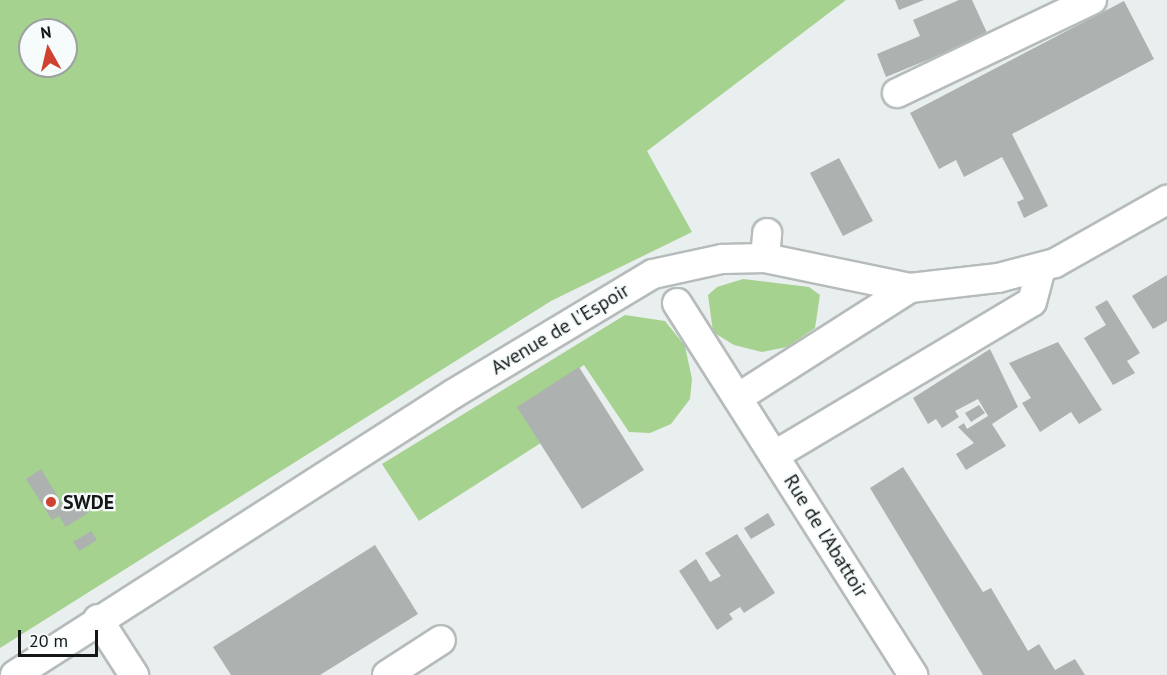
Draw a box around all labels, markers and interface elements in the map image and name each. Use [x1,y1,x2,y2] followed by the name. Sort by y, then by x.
[18,18,78,78] north arrow
[39,22,52,43] text: N
[486,278,634,380] street label: Avenue de l'Espoir
[779,470,873,602] street label: Rue de l'Abattoir
[63,490,114,514] place label: SWDE
[44,495,58,509] marker: SWDE
[21,618,100,656] scale bar
[29,629,68,652] text: 20 m

